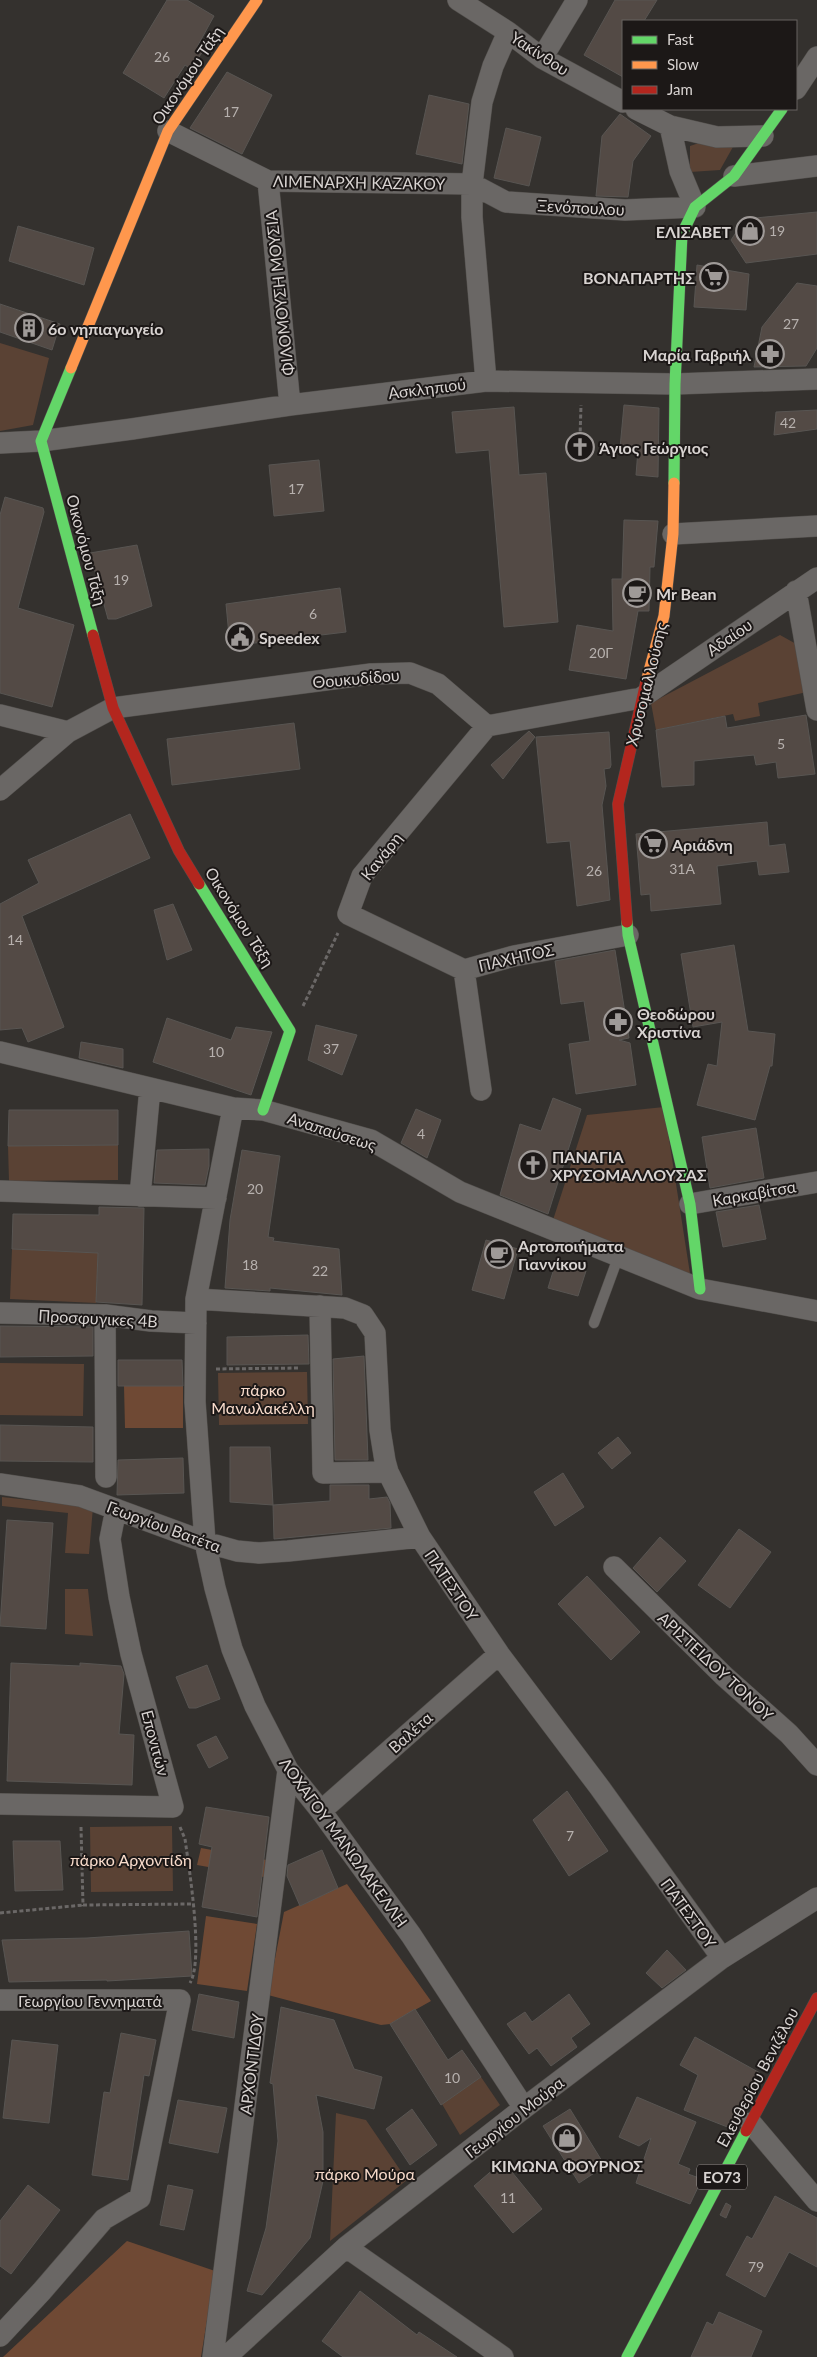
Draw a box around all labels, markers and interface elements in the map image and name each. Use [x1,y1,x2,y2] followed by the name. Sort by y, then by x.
[622,20,797,110] legend
[147,22,228,128] street label: Οικονόμου Τάξη
[507,27,573,79] street label: Υακίνθου
[667,30,694,48] text: Fast
[154,48,170,65] house number: 26
[667,55,699,73] text: Slow
[667,80,693,98] text: Jam
[223,103,239,120] house number: 17
[273,171,445,193] street label: ΛΙΜΕΝΑΡΧΗ ΚΑΖΑΚΟΥ
[537,195,625,219] street label: Ξενόπουλου
[261,209,297,377] street label: ΦΙΛΟΜΟΥΣΗ ΜΟΥΣΙΑ
[735,216,765,246] shop icon: ΕΛΙΣΑΒΕΤ
[656,222,731,241] place label: ΕΛΙΣΑΒΕΤ
[769,222,785,239] house number: 19
[699,262,729,292] supermarket icon: ΒΟΝΑΠΑΡΤΗΣ
[583,268,695,287] place label: ΒΟΝΑΠΑΡΤΗΣ
[14,313,44,343] building icon: 6ο νηπιαγωγείο
[783,315,799,332] house number: 27
[48,319,163,338] place label: 6ο νηπιαγωγείο
[755,339,785,369] pharmacy icon: Μαρία Γαβριήλ
[643,345,751,364] place label: Μαρία Γαβριήλ
[387,374,467,402] street label: Ασκληπιού
[780,414,796,431] house number: 42
[565,432,595,462] church icon: Άγιος Γεώργιος
[598,438,709,457] place label: Άγιος Γεώργιος
[288,480,304,497] house number: 17
[62,492,111,608] street label: Οικονόμου Τάξη
[113,571,129,588] house number: 19
[622,578,652,608] cafe icon: Mr Bean
[656,584,717,603] place label: Mr Bean
[309,605,317,622] house number: 6
[703,615,755,659] street label: Αδαίου
[621,620,671,748] street label: Χρυσομαλλούσης
[225,622,255,652] public building icon: Speedex
[259,628,320,647] place label: Speedex
[589,644,613,661] house number: 20Γ
[312,665,400,691] street label: Θουκυδίδου
[777,735,785,752] house number: 5
[356,828,406,884] street label: Κανάρη
[638,829,668,859] supermarket icon: Αριάδνη
[671,835,733,854] place label: Αριάδνη
[669,860,695,877] house number: 31Α
[586,862,602,879] house number: 26
[201,864,278,971] street label: Οικονόμου Τάξη
[7,931,23,948] house number: 14
[476,939,556,975] street label: ΠΑΧΗΤΟΣ
[637,1004,715,1041] place label: Θεοδώρου Χριστίνα
[603,1007,633,1037] pharmacy icon: Θεοδώρου Χριστίνα
[323,1040,339,1057] house number: 37
[208,1043,224,1060] house number: 10
[285,1108,379,1154] street label: Αναπαύσεως
[417,1125,425,1142] house number: 4
[552,1147,707,1184] place label: ΠΑΝΑΓΙΑ ΧΡΥΣΟΜΑΛΛΟΥΣΑΣ
[518,1150,548,1180] church icon: ΠΑΝΑΓΙΑ ΧΡΥΣΟΜΑΛΛΟΥΣΑΣ
[711,1176,798,1210] street label: Καρκαβίτσα
[247,1180,263,1197] house number: 20
[517,1236,624,1273] place label: Αρτοποιήματα Γιαννίκου
[484,1239,514,1269] cafe icon: Αρτοποιήματα Γιαννίκου
[242,1256,258,1273] house number: 18
[312,1262,328,1279] house number: 22
[38,1305,158,1331] street label: Προσφυγικες 4Β
[211,1380,315,1417] park label: πάρκο Μανωλακέλλη
[104,1497,224,1556] street label: Γεωργίου Βατέτα
[421,1546,483,1624] street label: ΠΑΤΕΣΤΟΥ
[655,1608,777,1724] street label: ΑΡΙΣΤΕΙΔΟΥ ΤΟΝΟΥ
[384,1707,436,1756] street label: Βαλέτα
[138,1708,174,1778] street label: Επονιτών
[276,1754,412,1930] street label: ΛΟΧΑΓΟΥ ΜΑΝΩΛΑΚΕΛΛΗ
[566,1827,574,1844] house number: 7
[70,1850,192,1869] park label: πάρκο Αρχοντίδη
[657,1874,721,1952] street label: ΠΑΤΕΣΤΟΥ
[18,1991,162,2010] street label: Γεωργίου Γεννηματά
[712,2004,802,2150] street label: Ελευθερίου Βενιζέλου
[235,2012,267,2116] street label: ΑΡΧΟΝΤΙΔΟΥ
[444,2069,460,2086] house number: 10
[461,2072,568,2161] street label: Γεωργίου Μούρα
[552,2123,582,2153] shop icon: ΚΙΜΩΝΑ ΦΟΥΡΝΟΣ
[491,2156,643,2175] place label: ΚΙΜΩΝΑ ΦΟΥΡΝΟΣ
[315,2164,416,2183] park label: πάρκο Μούρα
[697,2164,747,2190] road number: ΕΟ73
[500,2189,516,2206] house number: 11
[748,2258,764,2275] house number: 79

